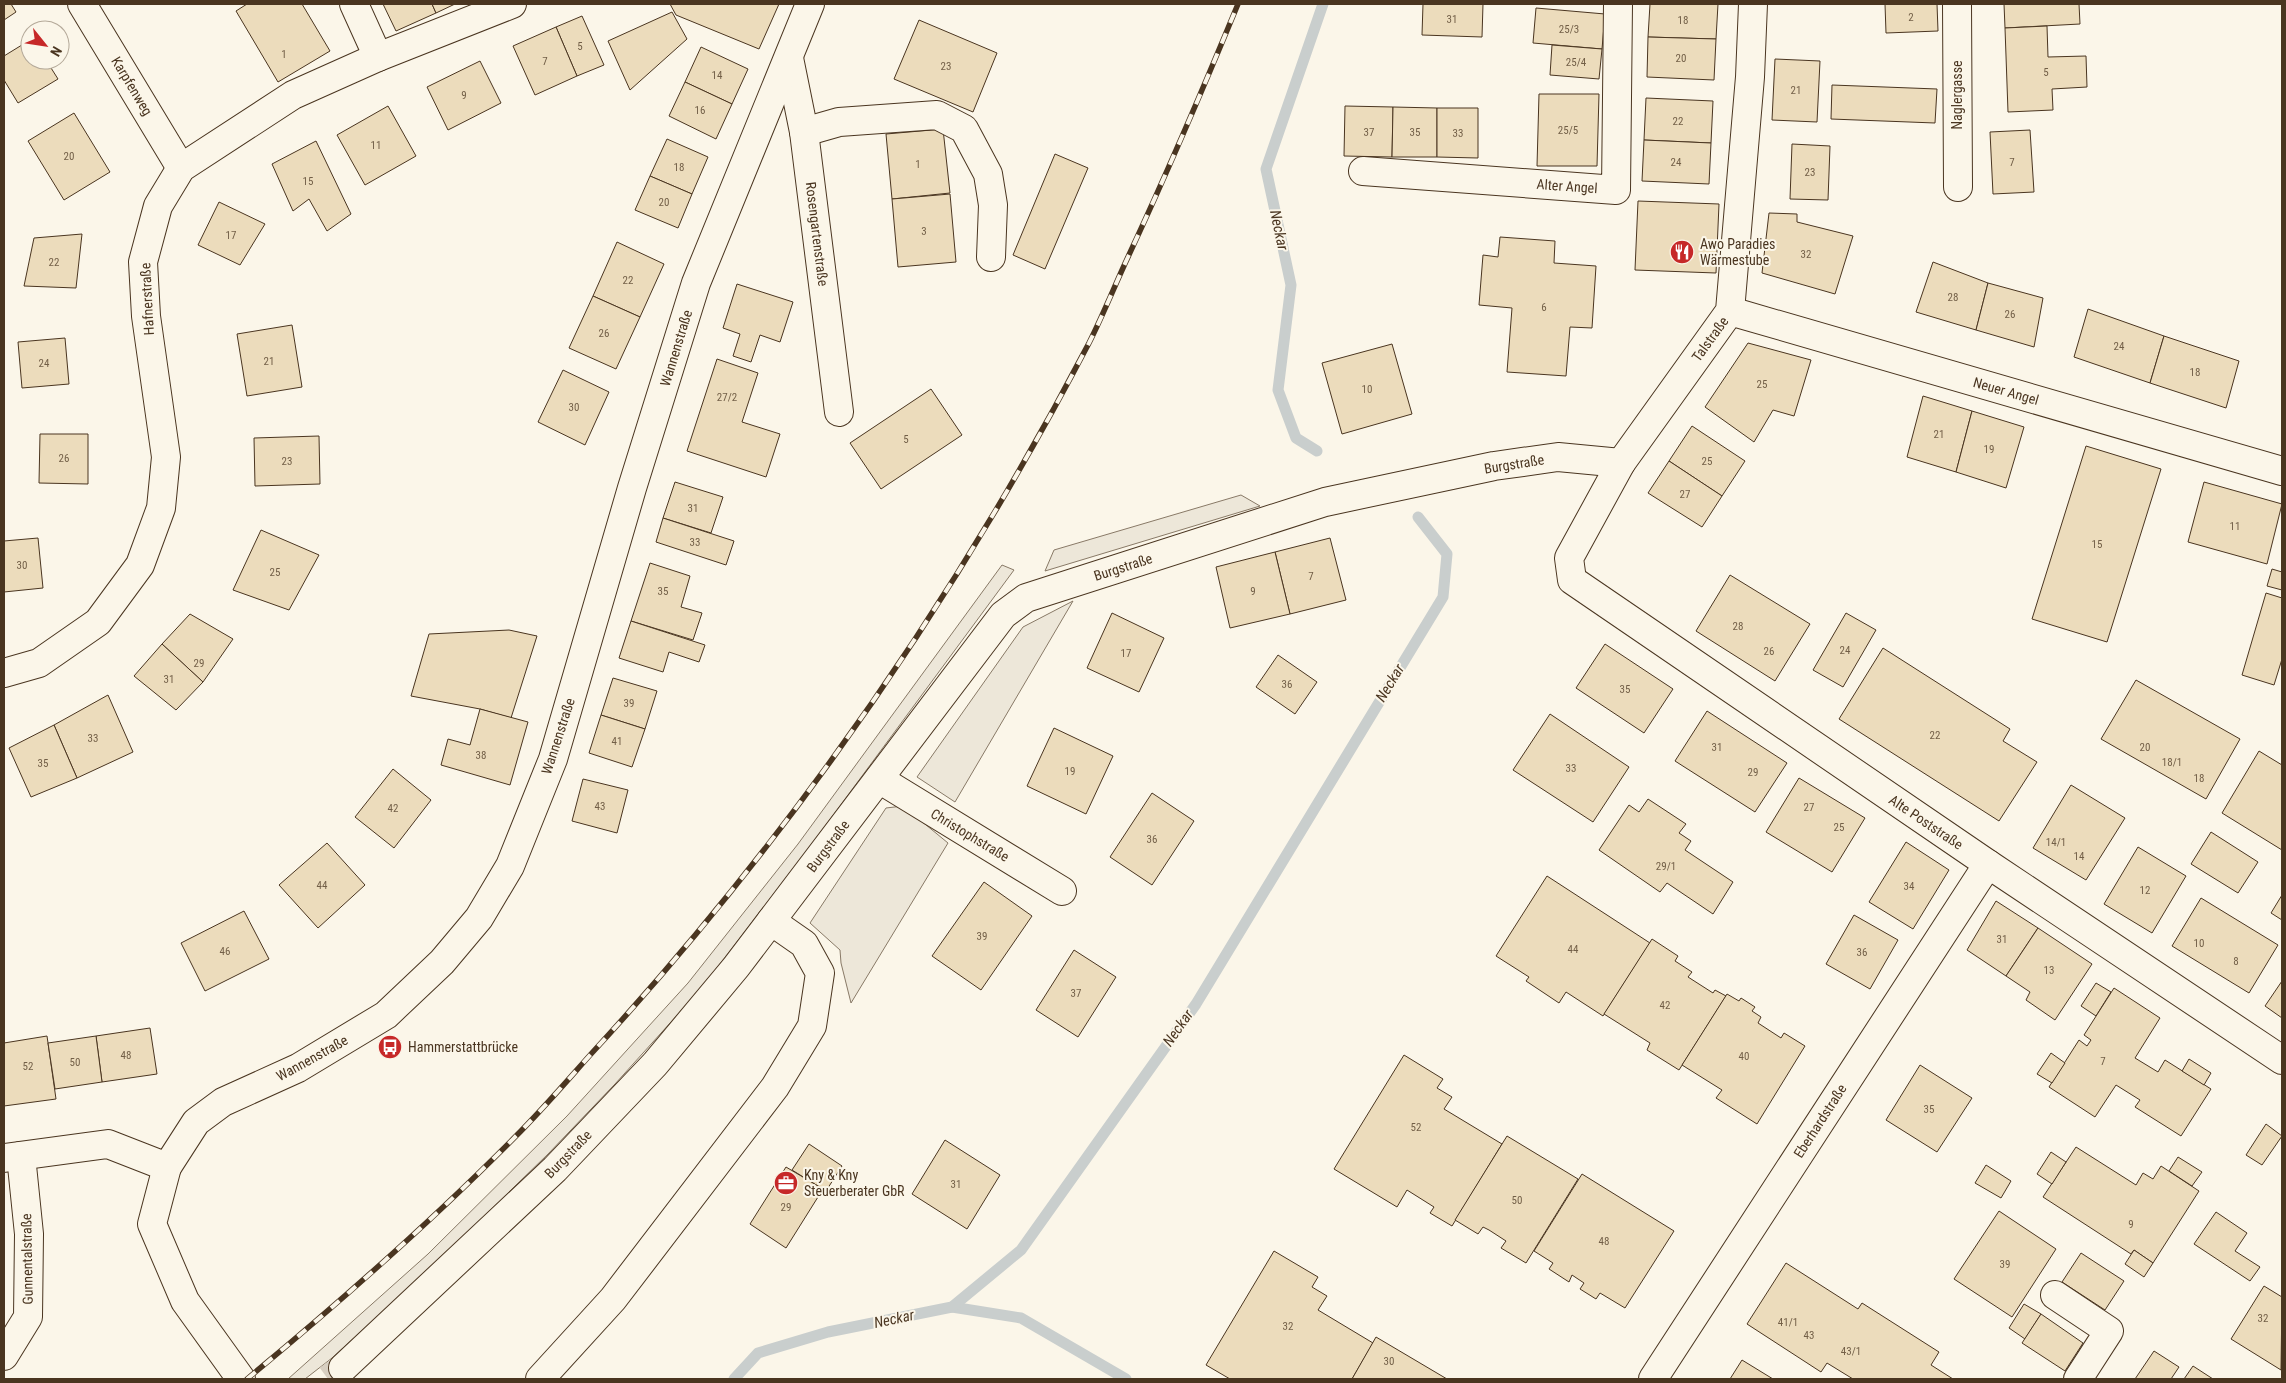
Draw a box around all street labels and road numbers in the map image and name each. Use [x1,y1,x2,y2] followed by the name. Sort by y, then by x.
[108,54,156,118] street label: Karpfenweg
[1949,60,1965,130] street label: Naglergasse
[1536,176,1598,196] street label: Alter Angel
[803,181,831,288] street label: Rosengartenstraße
[137,262,157,336] street label: Hafnerstraße
[657,307,695,388] street label: Wannenstraße
[1688,313,1732,365] street label: Talstraße
[1971,374,2041,408] street label: Neuer Angel
[1483,451,1546,477] street label: Burgstraße
[1092,550,1155,584] street label: Burgstraße
[538,695,578,776] street label: Wannenstraße
[1886,791,1966,853] street label: Alte Poststraße
[928,805,1012,865] street label: Christophstraße
[803,817,853,875] street label: Burgstraße
[274,1032,351,1084] street label: Wannenstraße
[1790,1081,1850,1161] street label: Eberhardstraße
[541,1126,595,1181] street label: Burgstraße
[18,1213,36,1305] street label: Gunnentalstraße

